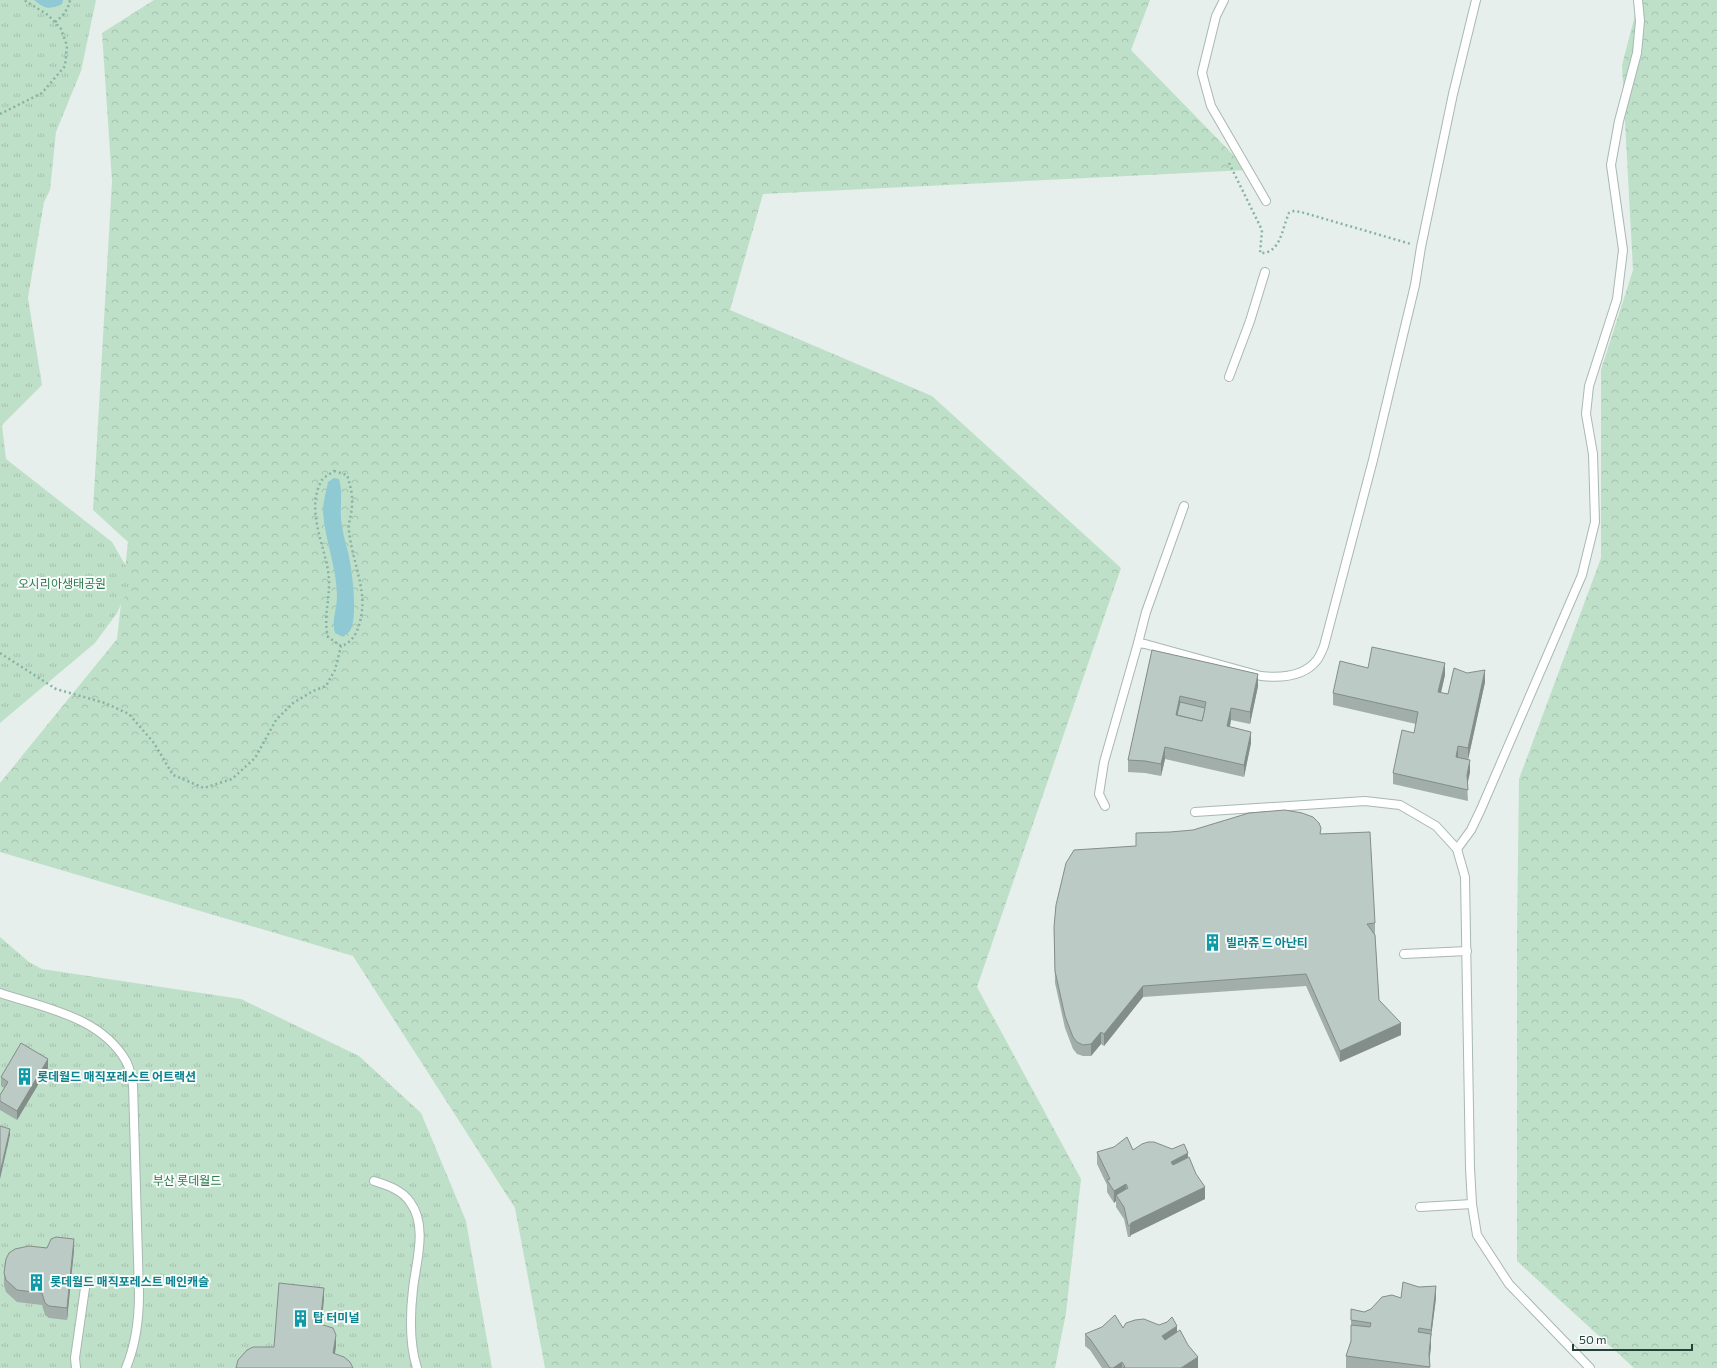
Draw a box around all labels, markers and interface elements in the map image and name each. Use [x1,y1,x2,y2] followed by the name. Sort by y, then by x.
[18,576,106,590] park label: 오시리아생태공원
[1203,933,1223,953] building icon: 빌라쥬 드 아난티
[1226,935,1308,949] place label: 빌라쥬 드 아난티
[14,1067,34,1087] building icon: 롯데월드 매직포레스트 어트랙션
[37,1069,196,1083] place label: 롯데월드 매직포레스트 어트랙션
[153,1173,221,1187] park label: 부산 롯데월드
[27,1272,47,1292] building icon: 롯데월드 매직포레스트 메인캐슬
[50,1274,209,1288] place label: 롯데월드 매직포레스트 메인캐슬
[290,1308,310,1328] building icon: 탑 터미널
[313,1310,359,1324] place label: 탑 터미널
[1573,1326,1692,1352] scale bar
[1579,1332,1607,1346] text: 50 m

